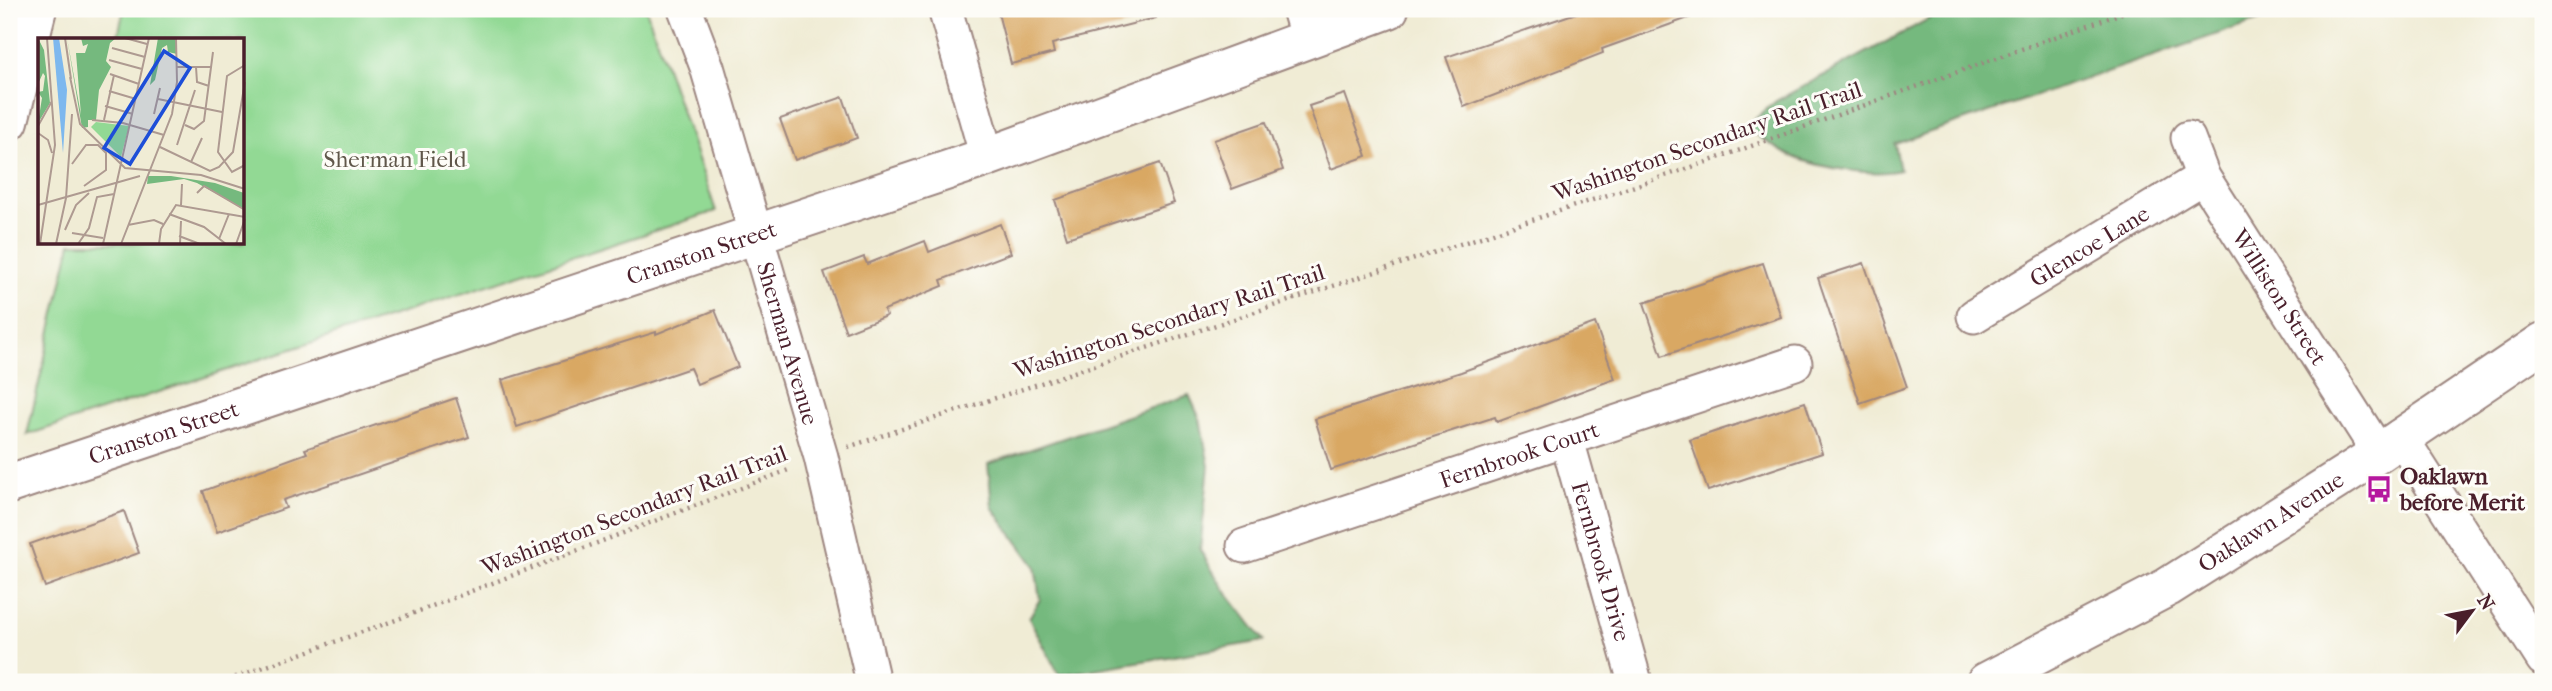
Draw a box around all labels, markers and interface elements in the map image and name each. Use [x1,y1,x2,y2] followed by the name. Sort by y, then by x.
[38,38,245,245] inset map
[1548,76,1866,208] street label: Washington Secondary Rail Trail
[324,146,467,173] park label: Sherman Field
[2025,200,2154,293] street label: Glencoe Lane
[623,215,780,291] street label: Cranston Street
[2225,223,2332,370] street label: Williston Street
[1009,258,1329,385] street label: Washington Secondary Rail Trail
[751,259,824,428] street label: Sherman Avenue
[85,395,242,470] street label: Cranston Street
[1436,416,1603,494] street label: Fernbrook Court
[477,439,791,582] street label: Washington Secondary Rail Trail
[2399,463,2526,516] place label: Oaklawn before Merit
[2193,466,2349,578] street label: Oaklawn Avenue
[2364,474,2394,504] bus stop icon: Oaklawn before Merit
[1565,479,1636,644] street label: Fernbrook Drive
[2436,576,2506,646] north arrow
[2472,591,2499,615] text: N

